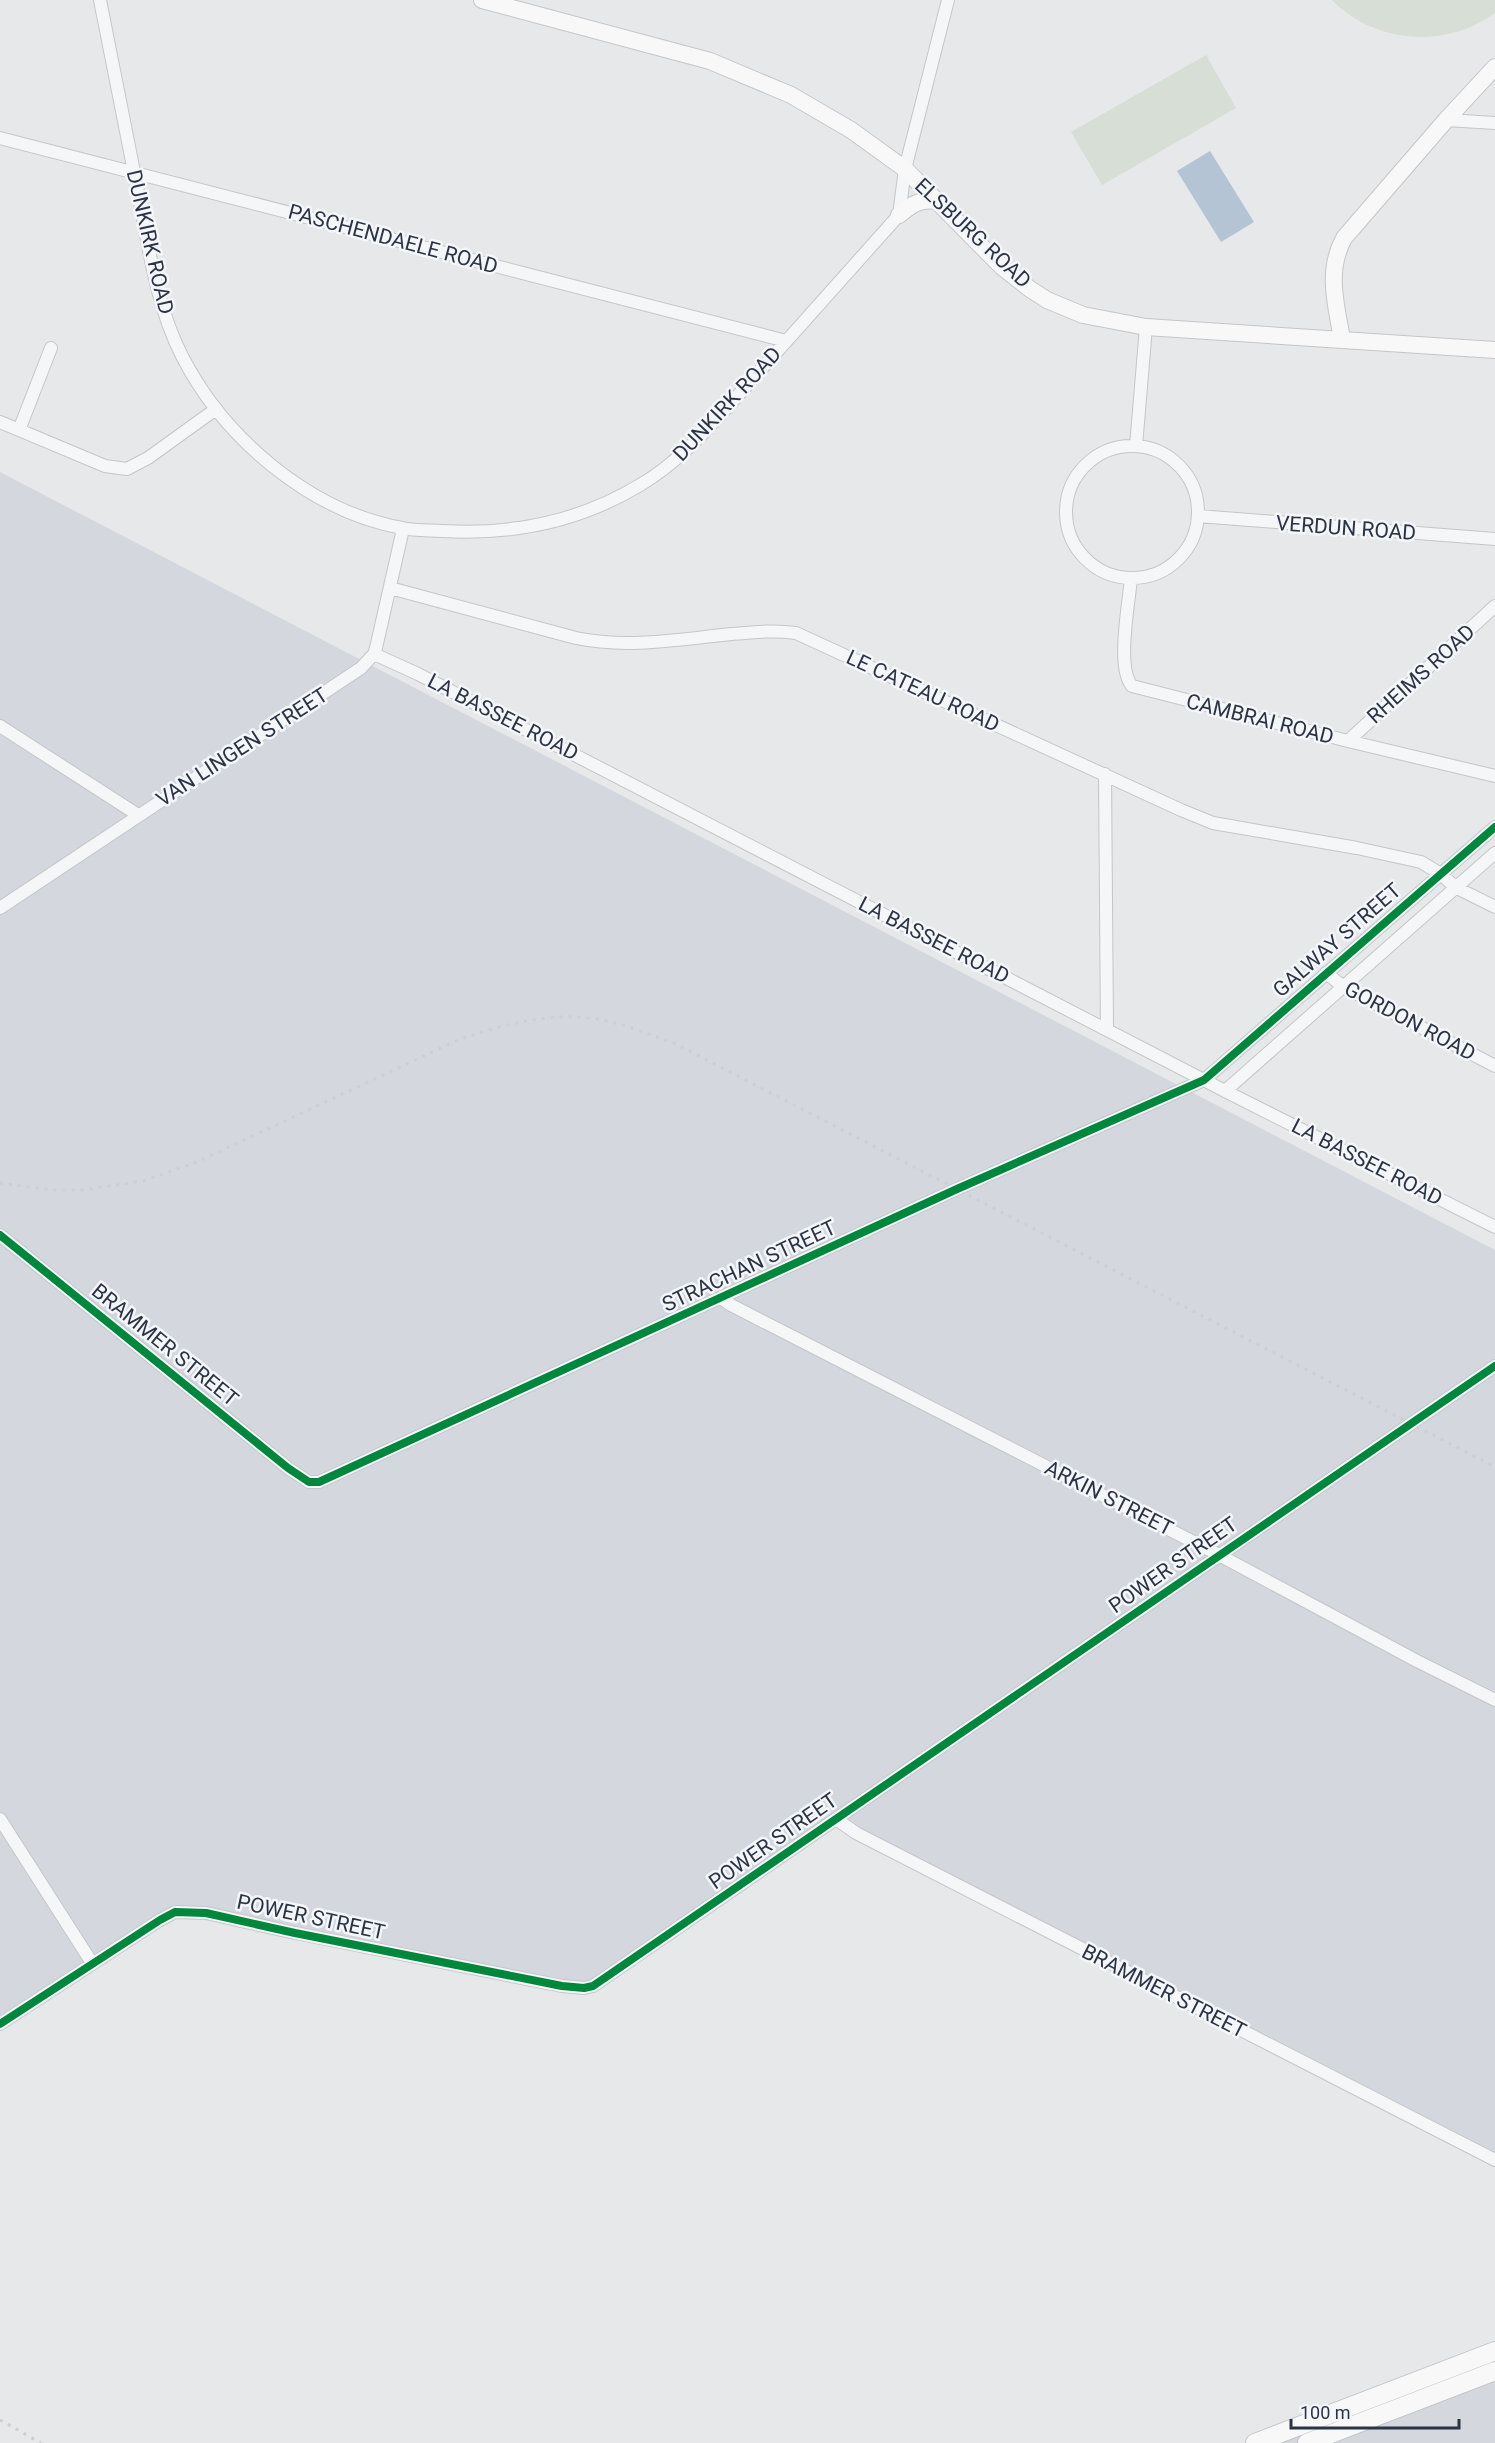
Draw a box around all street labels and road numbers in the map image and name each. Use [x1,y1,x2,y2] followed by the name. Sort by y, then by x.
[122,168,178,316] street label: DUNKIRK ROAD
[910,173,1036,293] street label: ELSBURG ROAD
[286,199,500,279] street label: PASCHENDAELE ROAD
[668,342,786,466] street label: DUNKIRK ROAD
[1275,511,1417,545] street label: VERDUN ROAD
[1362,620,1480,728] street label: RHEIMS ROAD
[843,645,1003,737] street label: LE CATEAU ROAD
[424,669,582,765] street label: LA BASSEE ROAD
[152,682,333,811] street label: VAN LINGEN STREET
[1184,689,1336,749] street label: CAMBRAI ROAD
[1268,878,1406,1002] street label: GALWAY STREET
[855,892,1013,988] street label: LA BASSEE ROAD
[1340,976,1480,1066] street label: GORDON ROAD
[1288,1114,1446,1210] street label: LA BASSEE ROAD
[658,1215,840,1317] street label: STRACHAN STREET
[87,1279,243,1412] street label: BRAMMER STREET
[1041,1455,1177,1541] street label: ARKIN STREET
[1104,1512,1242,1618] street label: POWER STREET
[704,1788,842,1894] street label: POWER STREET
[235,1890,388,1945] street label: POWER STREET
[1078,1939,1251,2043] street label: BRAMMER STREET

